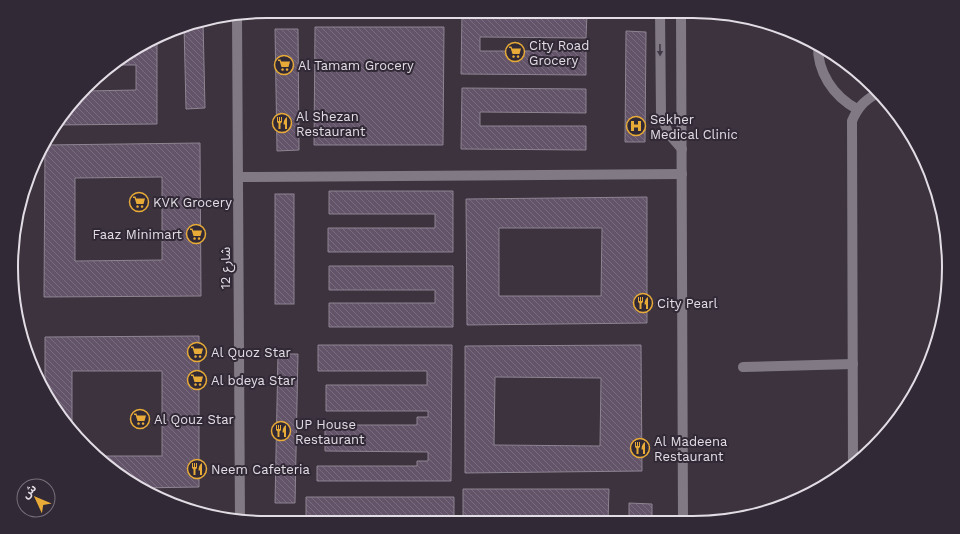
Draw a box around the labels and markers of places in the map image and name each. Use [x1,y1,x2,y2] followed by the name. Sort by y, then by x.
[529,38,589,68] place label: City Road Grocery
[504,41,526,63] supermarket icon: City Road Grocery
[273,54,295,76] supermarket icon: Al Tamam Grocery
[298,58,414,73] place label: Al Tamam Grocery
[296,109,366,139] place label: Al Shezan Restaurant
[271,112,293,134] restaurant icon: Al Shezan Restaurant
[650,112,738,142] place label: Sekher Medical Clinic
[625,115,647,137] hospital icon: Sekher Medical Clinic
[128,191,150,213] supermarket icon: KVK Grocery
[153,195,232,210] place label: KVK Grocery
[185,223,207,245] supermarket icon: Faaz Minimart
[92,227,183,242] place label: Faaz Minimart
[632,292,654,314] restaurant icon: City Pearl
[657,296,718,311] place label: City Pearl
[186,341,208,363] supermarket icon: Al Quoz Star
[211,345,291,360] place label: Al Quoz Star
[186,369,208,391] supermarket icon: Al bdeya Star
[211,373,296,388] place label: Al bdeya Star
[129,408,151,430] supermarket icon: Al Qouz Star
[154,412,234,427] place label: Al Qouz Star
[295,417,365,447] place label: UP House Restaurant
[270,420,292,442] restaurant icon: UP House Restaurant
[654,434,728,464] place label: Al Madeena Restaurant
[629,437,651,459] restaurant icon: Al Madeena Restaurant
[186,458,208,480] restaurant icon: Neem Cafeteria
[211,462,310,477] place label: Neem Cafeteria

